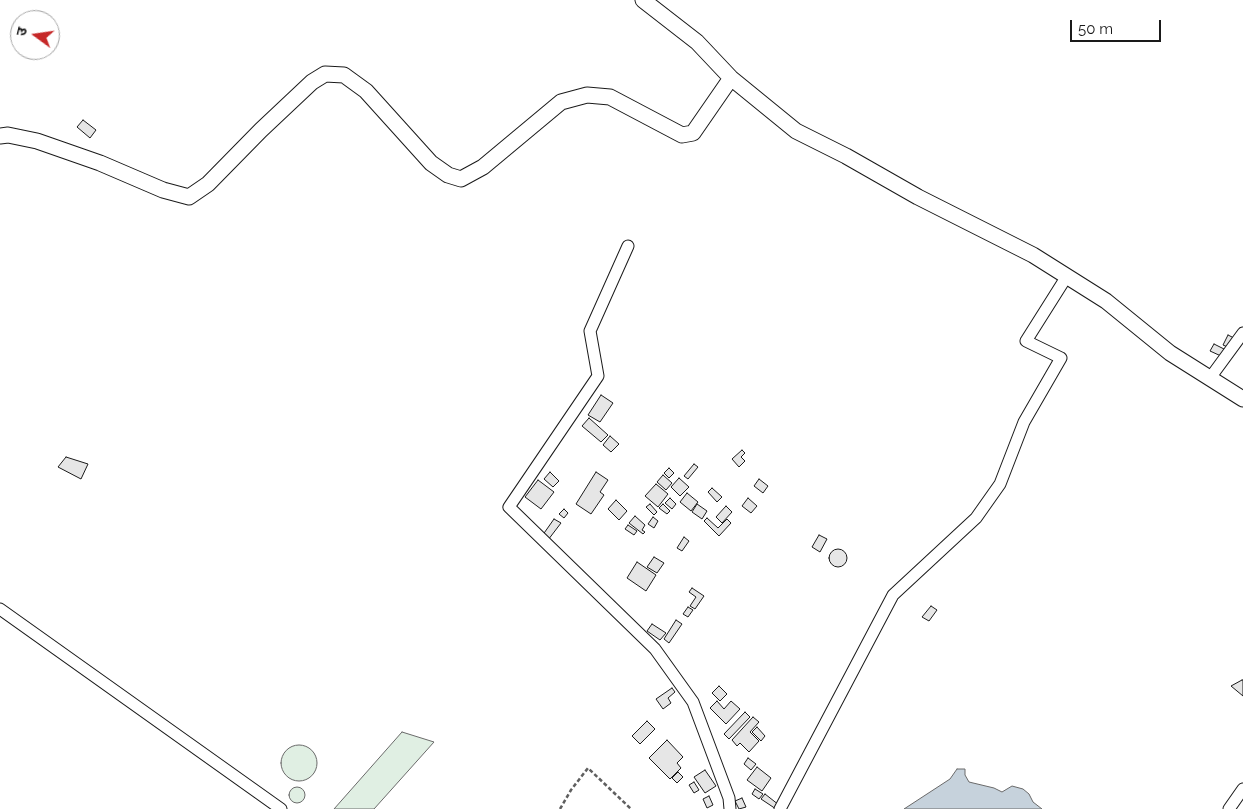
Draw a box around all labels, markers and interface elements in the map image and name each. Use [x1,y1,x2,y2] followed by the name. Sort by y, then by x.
[10,10,60,60] north arrow
[1073,10,1164,42] scale bar
[1078,20,1113,38] text: 50 m
[13,26,30,38] text: उ

